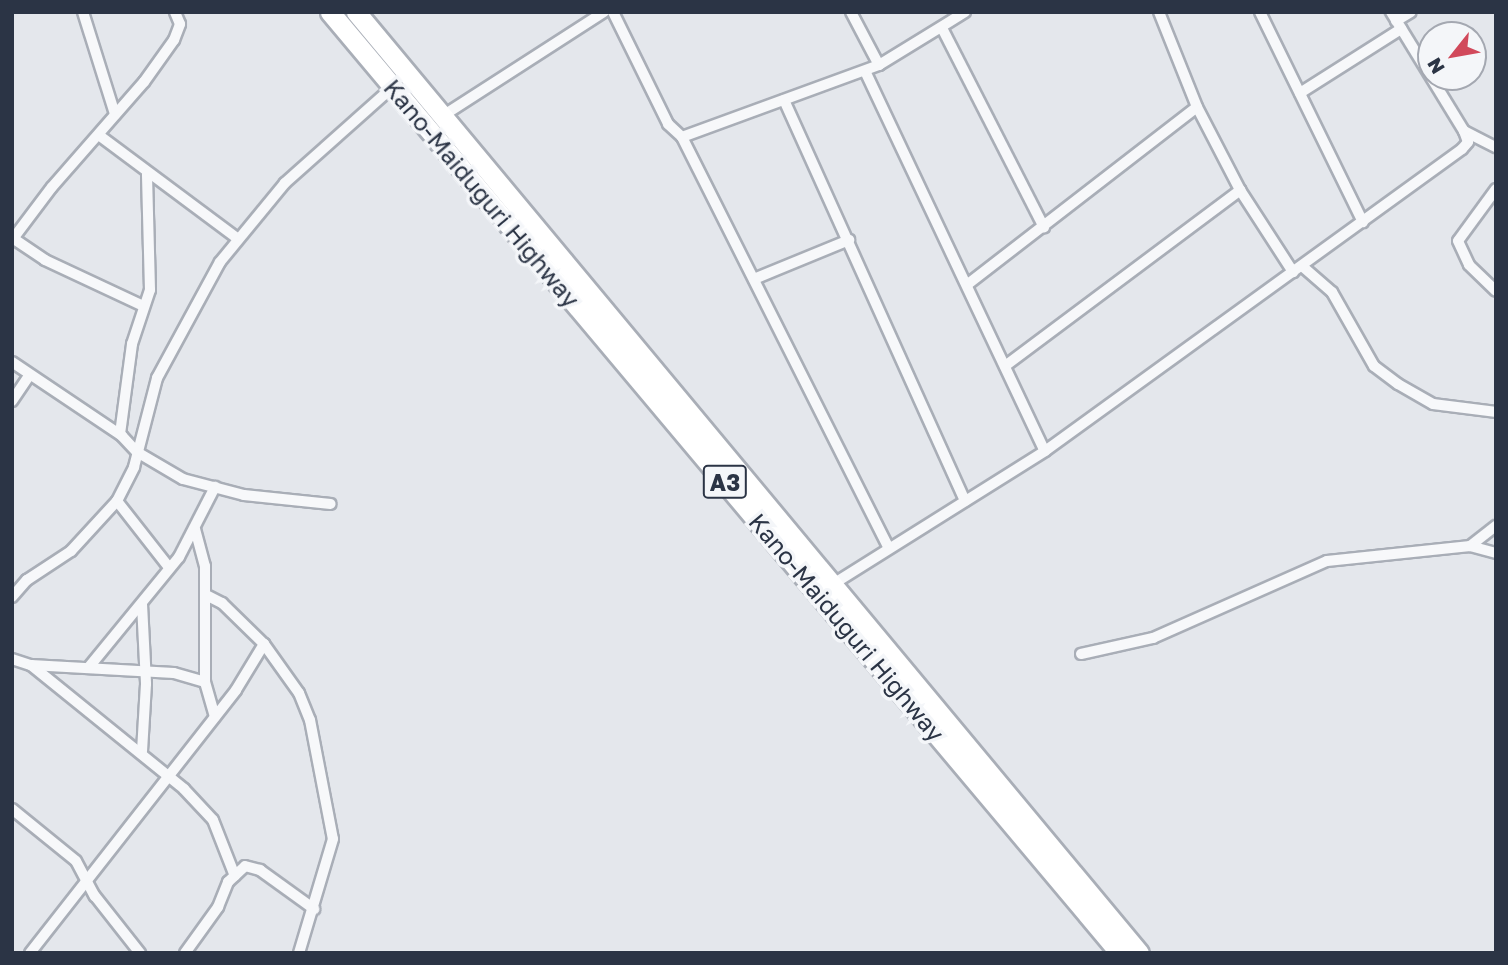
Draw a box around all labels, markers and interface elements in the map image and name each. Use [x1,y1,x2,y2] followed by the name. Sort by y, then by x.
[1417,21,1487,91] north arrow
[1422,54,1449,78] text: N
[378,73,586,313] street label: Kano-Maiduguri Highway
[702,462,748,502] road number: A3
[743,507,951,747] street label: Kano-Maiduguri Highway

